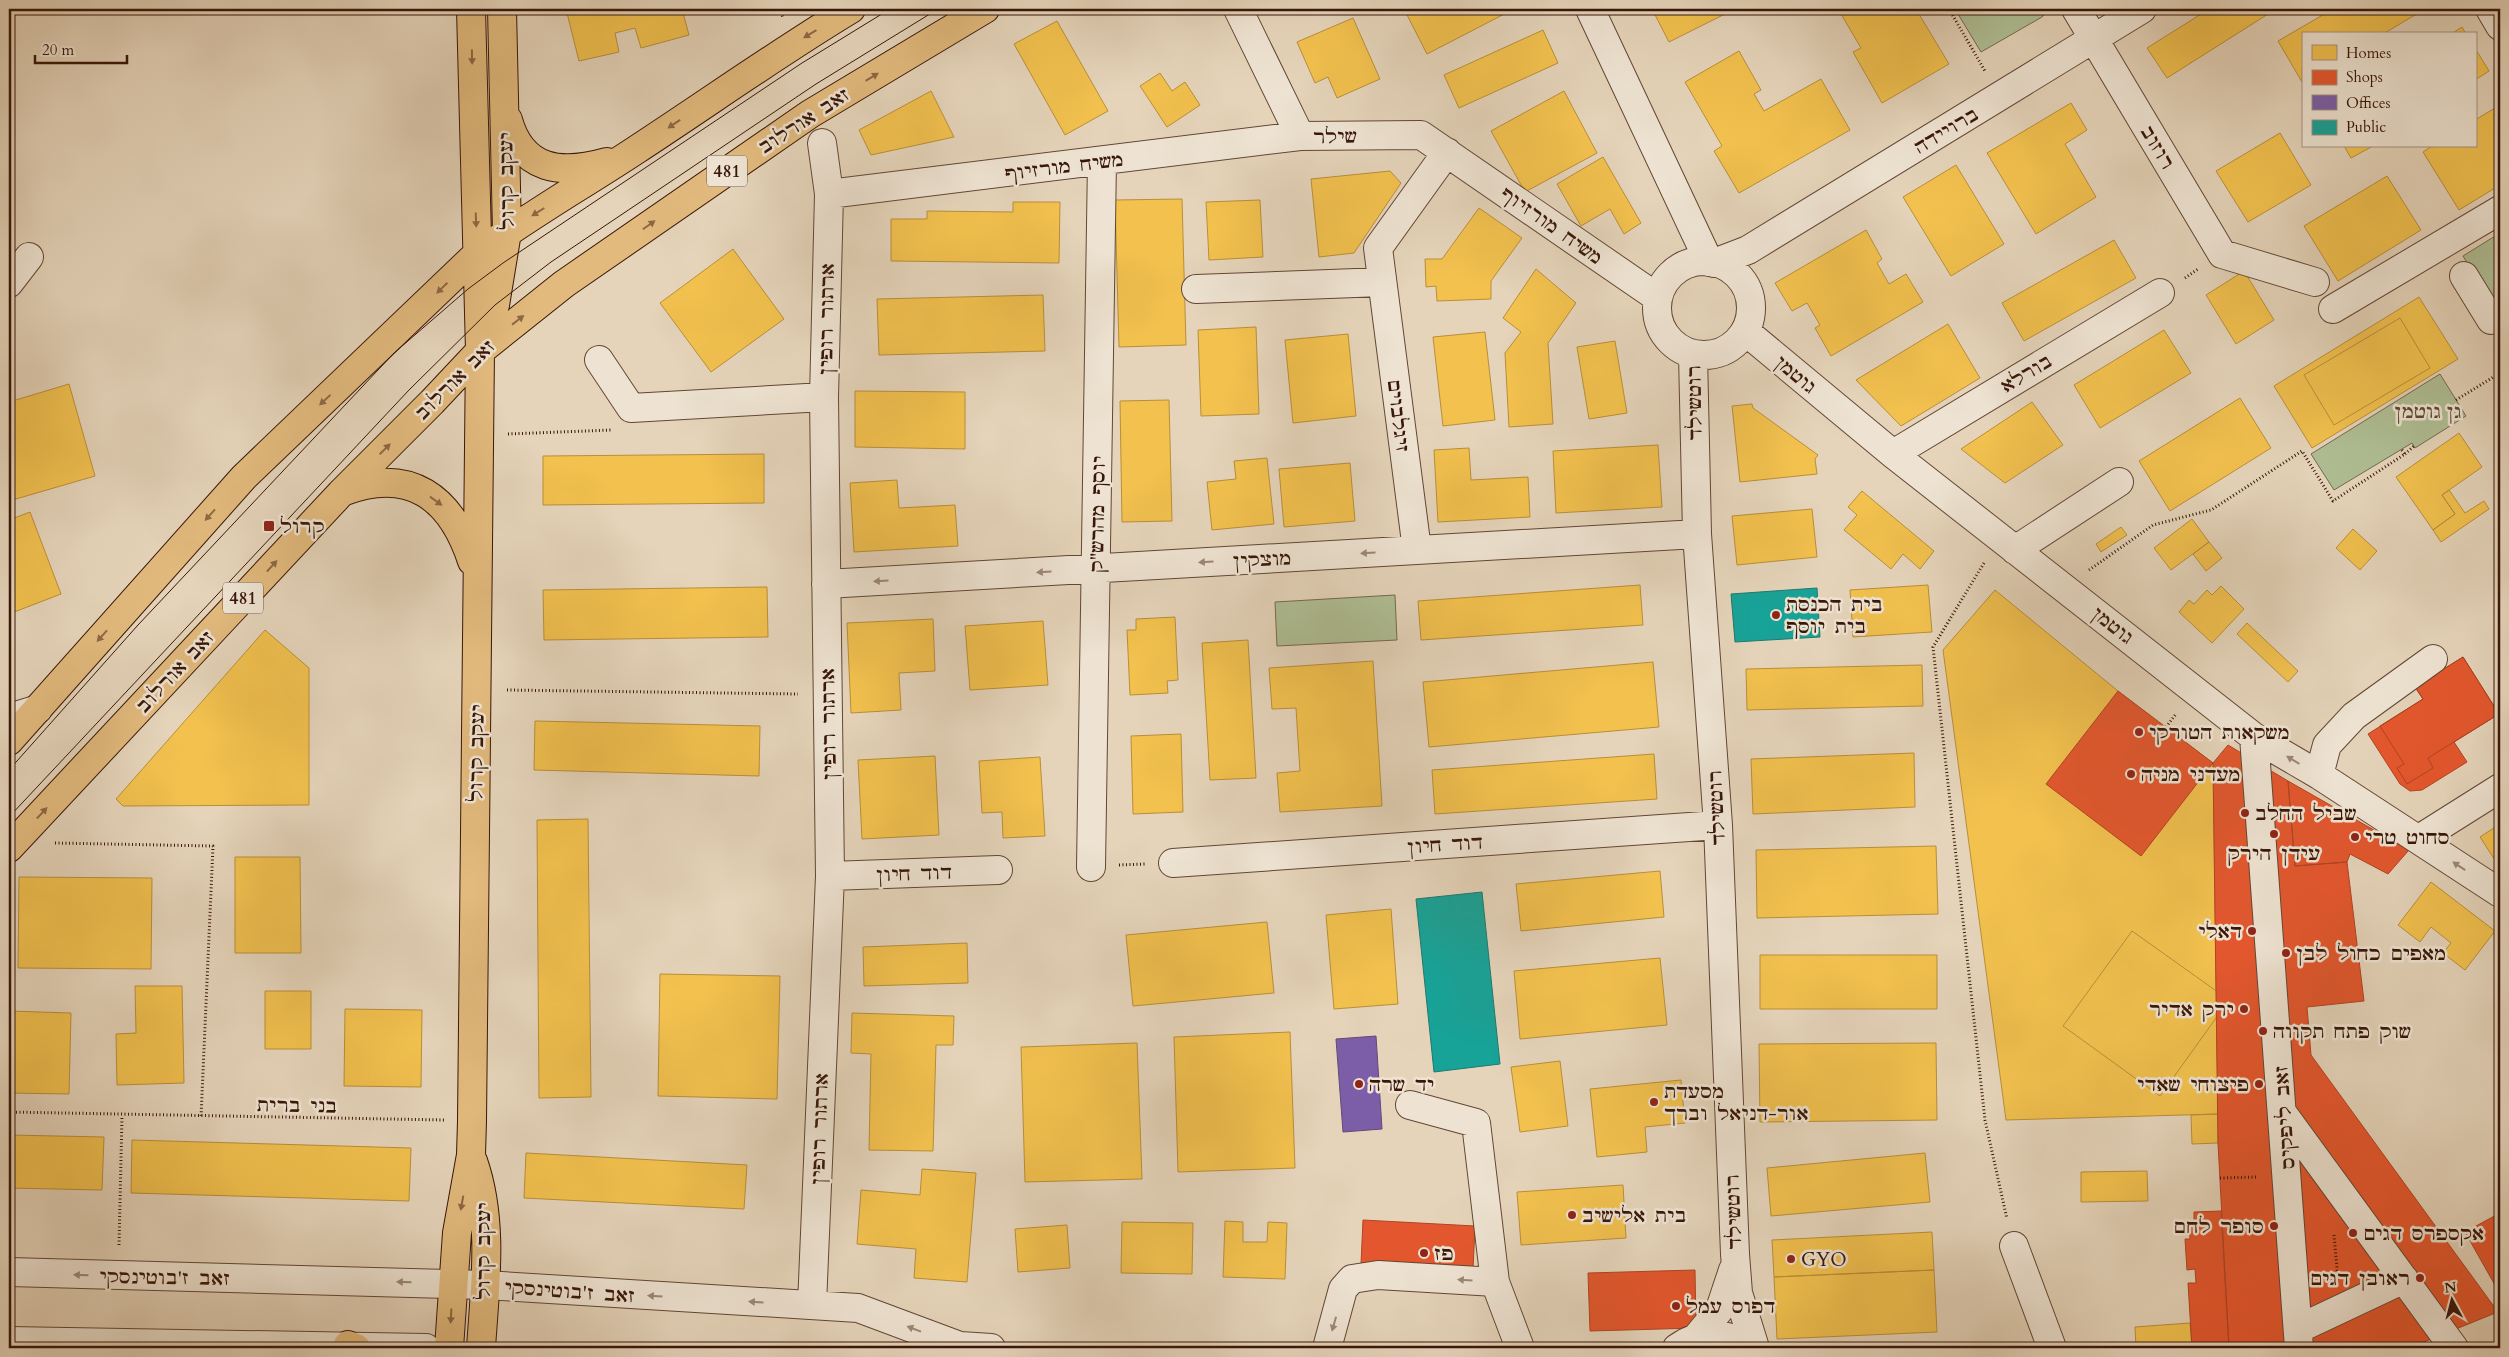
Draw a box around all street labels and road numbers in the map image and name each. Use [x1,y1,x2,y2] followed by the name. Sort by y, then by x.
[754,81,855,160] street label: זאב אורלוב
[1909,101,1984,160] street label: ברויידה
[2134,121,2180,174] street label: רוזוב
[1313,124,1357,150] street label: שילר
[493,132,521,230] street label: יעקב קרול
[1003,147,1125,187] street label: משיח מורזיוף
[707,156,747,187] road number: 481
[1495,181,1608,271] street label: משיח מורזיוף
[813,263,841,375] street label: ארתור רופין
[410,334,502,426] street label: זאב אורלוב
[1996,348,2057,399] street label: בורלא
[1769,350,1822,400] street label: גוטמן
[1681,365,1709,441] street label: רוטשילד
[1381,378,1415,454] street label: זיגלבוים
[1084,455,1112,573] street label: יוסף מהרש"ק
[1232,545,1292,575] street label: מוצקין
[223,582,263,614] road number: 481
[2086,601,2139,650] street label: גוטמן
[131,625,221,719] street label: זאב אורלוב
[815,668,843,780] street label: ארתור רופין
[463,704,491,802] street label: יעקב קרול
[1702,770,1732,846] street label: רוטשילד
[1406,829,1484,861] street label: דוד חיון
[876,860,952,888] street label: דוד חיון
[2268,1064,2302,1170] street label: זאב ליפקיס
[805,1073,835,1186] street label: ארתור רופין
[257,1092,337,1120] street label: בני ברית
[1720,1174,1748,1250] street label: רוטשילד
[471,1202,497,1300] street label: יעקב קרול
[99,1264,231,1292] street label: זאב ז'בוטינסקי
[504,1274,636,1310] street label: זאב ז'בוטינסקי

